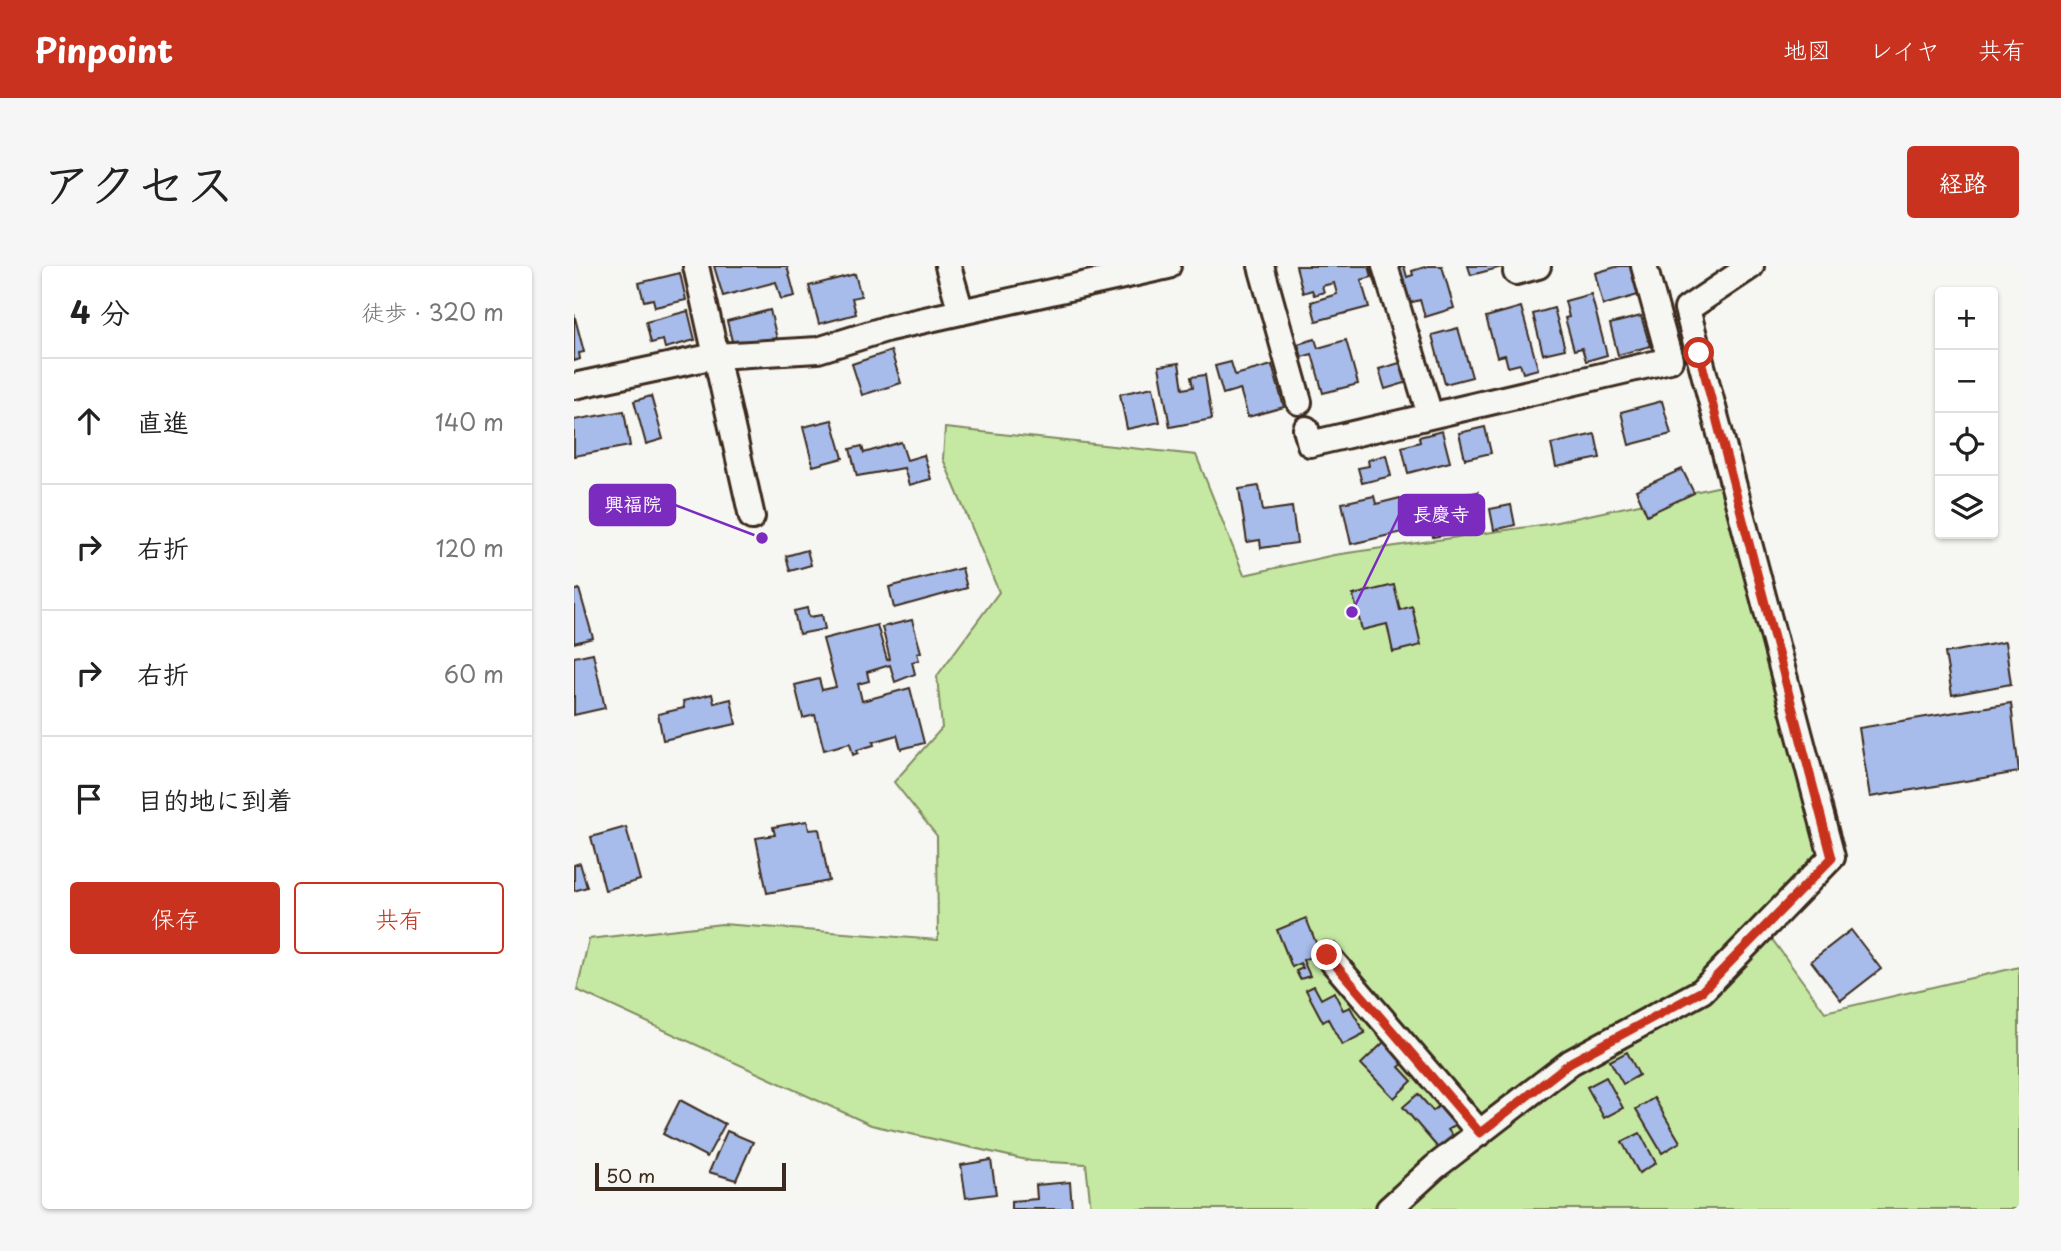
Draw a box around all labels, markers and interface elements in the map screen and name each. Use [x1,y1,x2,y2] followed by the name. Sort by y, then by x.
[35,24,173,74] text: Pinpoint
[1783,31,1831,67] text: 地図
[1869,31,1940,67] text: レイヤ
[1978,31,2026,67] text: 共有
[42,145,235,219] text: アクセス
[1907,146,2019,218] button: 経路
[1935,287,1998,539] map controls
[1935,287,1998,350] button: +
[70,289,130,334] text: 4 分
[361,294,504,329] text: 徒歩 · 320 m
[1683,337,1714,368] route start
[1935,350,1998,413] button: −
[70,402,108,440] icon: ahead
[137,402,189,441] text: 直進
[435,404,504,439] text: 140 m
[1935,413,1998,476] button: locate
[1935,476,1998,539] button: layers
[590,485,675,525] callout: 興福院
[604,489,662,517] text: 興福院
[1399,495,1484,535] callout: 長慶寺
[1412,499,1470,527] text: 長慶寺
[70,528,108,566] icon: right
[137,528,189,567] text: 右折
[436,530,504,565] text: 120 m
[70,654,108,692] icon: right
[137,654,189,693] text: 右折
[444,656,504,691] text: 60 m
[70,780,108,818] icon: arrive
[137,780,293,819] text: 目的地に到着
[70,882,280,954] button: 保存
[294,882,504,954] button: 共有
[1311,939,1342,970] route end
[595,1160,786,1192] scale bar
[606,1161,655,1189] text: 50 m

